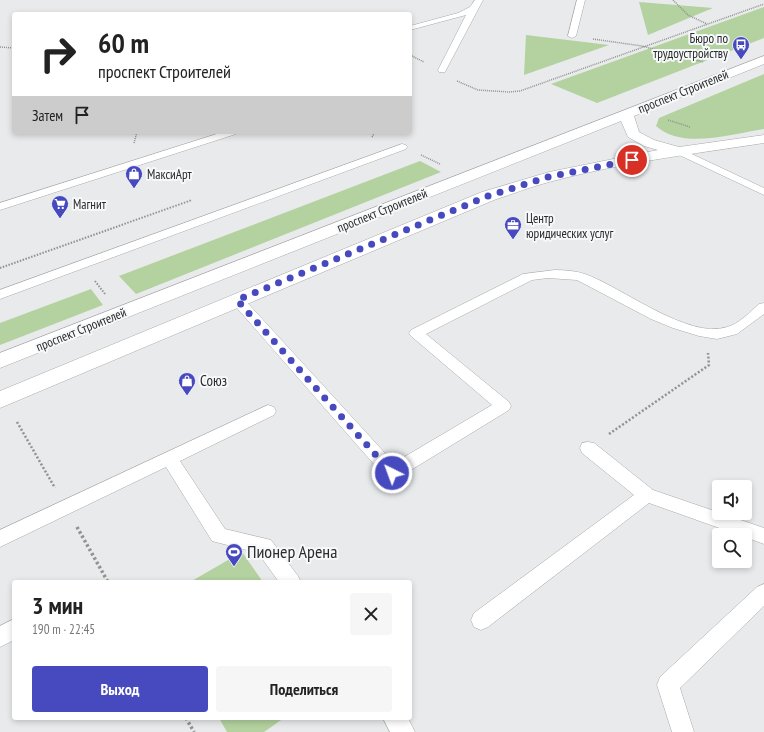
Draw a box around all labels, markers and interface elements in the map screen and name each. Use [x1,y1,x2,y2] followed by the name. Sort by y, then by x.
[98,24,149,61] text: 60 m
[32,28,84,80] icon: right
[653,30,728,62] place label: Бюро по трудоустройству
[731,35,751,60] bus stop icon: Бюро по трудоустройству
[98,60,231,83] text: проспект Строителей
[635,66,731,117] street label: проспект Строителей
[71,104,93,126] icon: arrive
[32,106,63,125] text: Затем
[615,143,649,177] pin
[621,149,643,171] icon: arrive
[124,164,144,189] shop icon: МаксиАрт
[147,166,192,183] place label: МаксиАрт
[334,185,430,236] street label: проспект Строителей
[50,194,70,219] supermarket icon: Магнит
[73,196,107,213] place label: Магнит
[526,210,613,242] place label: Центр юридических услуг
[503,215,523,240] office icon: Центр юридических услуг
[33,304,129,355] street label: проспект Строителей
[177,371,197,396] shop icon: Союз
[200,371,227,390] place label: Союз
[371,452,413,494] position arrow
[712,480,752,568] map controls
[712,480,752,520] button: sound
[712,528,752,568] button: search
[247,540,337,563] place label: Пионер Арена
[224,542,244,567] sports icon: Пионер Арена
[32,590,83,621] text: 3 мин
[350,593,392,635] button: close
[32,621,95,638] text: 190 m · 22:45
[32,666,208,712] button: Выход
[216,666,392,712] button: Поделиться

